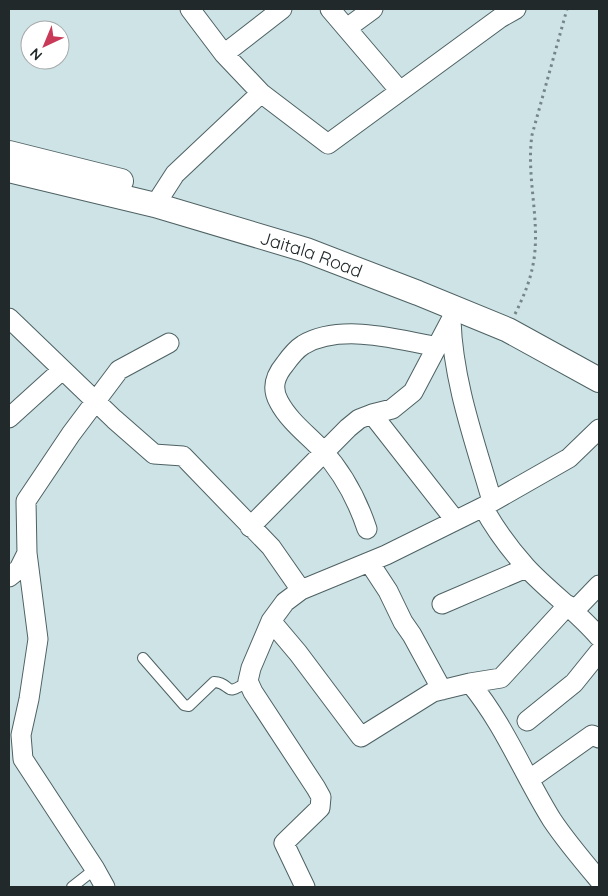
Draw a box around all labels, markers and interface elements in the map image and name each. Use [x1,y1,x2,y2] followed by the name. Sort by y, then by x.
[20,20,70,70] north arrow
[26,44,46,64] text: N
[258,226,366,282] street label: Jaitala Road

